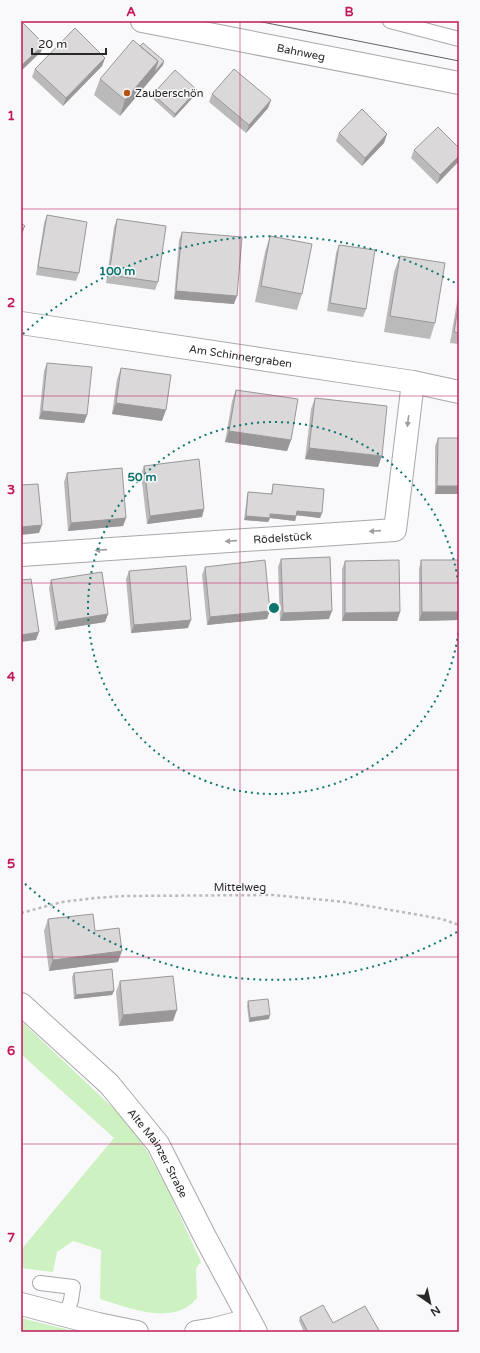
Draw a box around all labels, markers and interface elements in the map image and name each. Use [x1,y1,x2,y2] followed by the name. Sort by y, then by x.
[126,4,136,20] text: A
[344,4,354,20] text: B
[32,30,106,56] scale bar
[38,37,67,51] text: 20 m
[276,42,326,64] street label: Bahnweg
[135,87,203,100] place label: Zauberschön
[122,88,132,98] marker: Zauberschön
[7,108,15,124] text: 1
[99,264,135,278] text: 100 m
[7,295,15,311] text: 2
[188,342,293,371] street label: Am Schinnergraben
[405,415,411,427] one-way arrow
[127,470,157,484] text: 50 m
[7,482,15,498] text: 3
[368,528,381,534] one-way arrow
[253,530,312,546] street label: Rödelstück
[225,537,237,544] one-way arrow
[95,546,107,553] one-way arrow
[267,601,281,615] centre of rings
[7,669,16,685] text: 4
[7,856,15,872] text: 5
[214,881,266,894] street label: Mittelweg
[7,1043,15,1059] text: 6
[125,1106,190,1200] street label: Alte Mainzer Straße
[7,1230,15,1246] text: 7
[410,1283,450,1323] north arrow
[428,1303,443,1319] text: N

